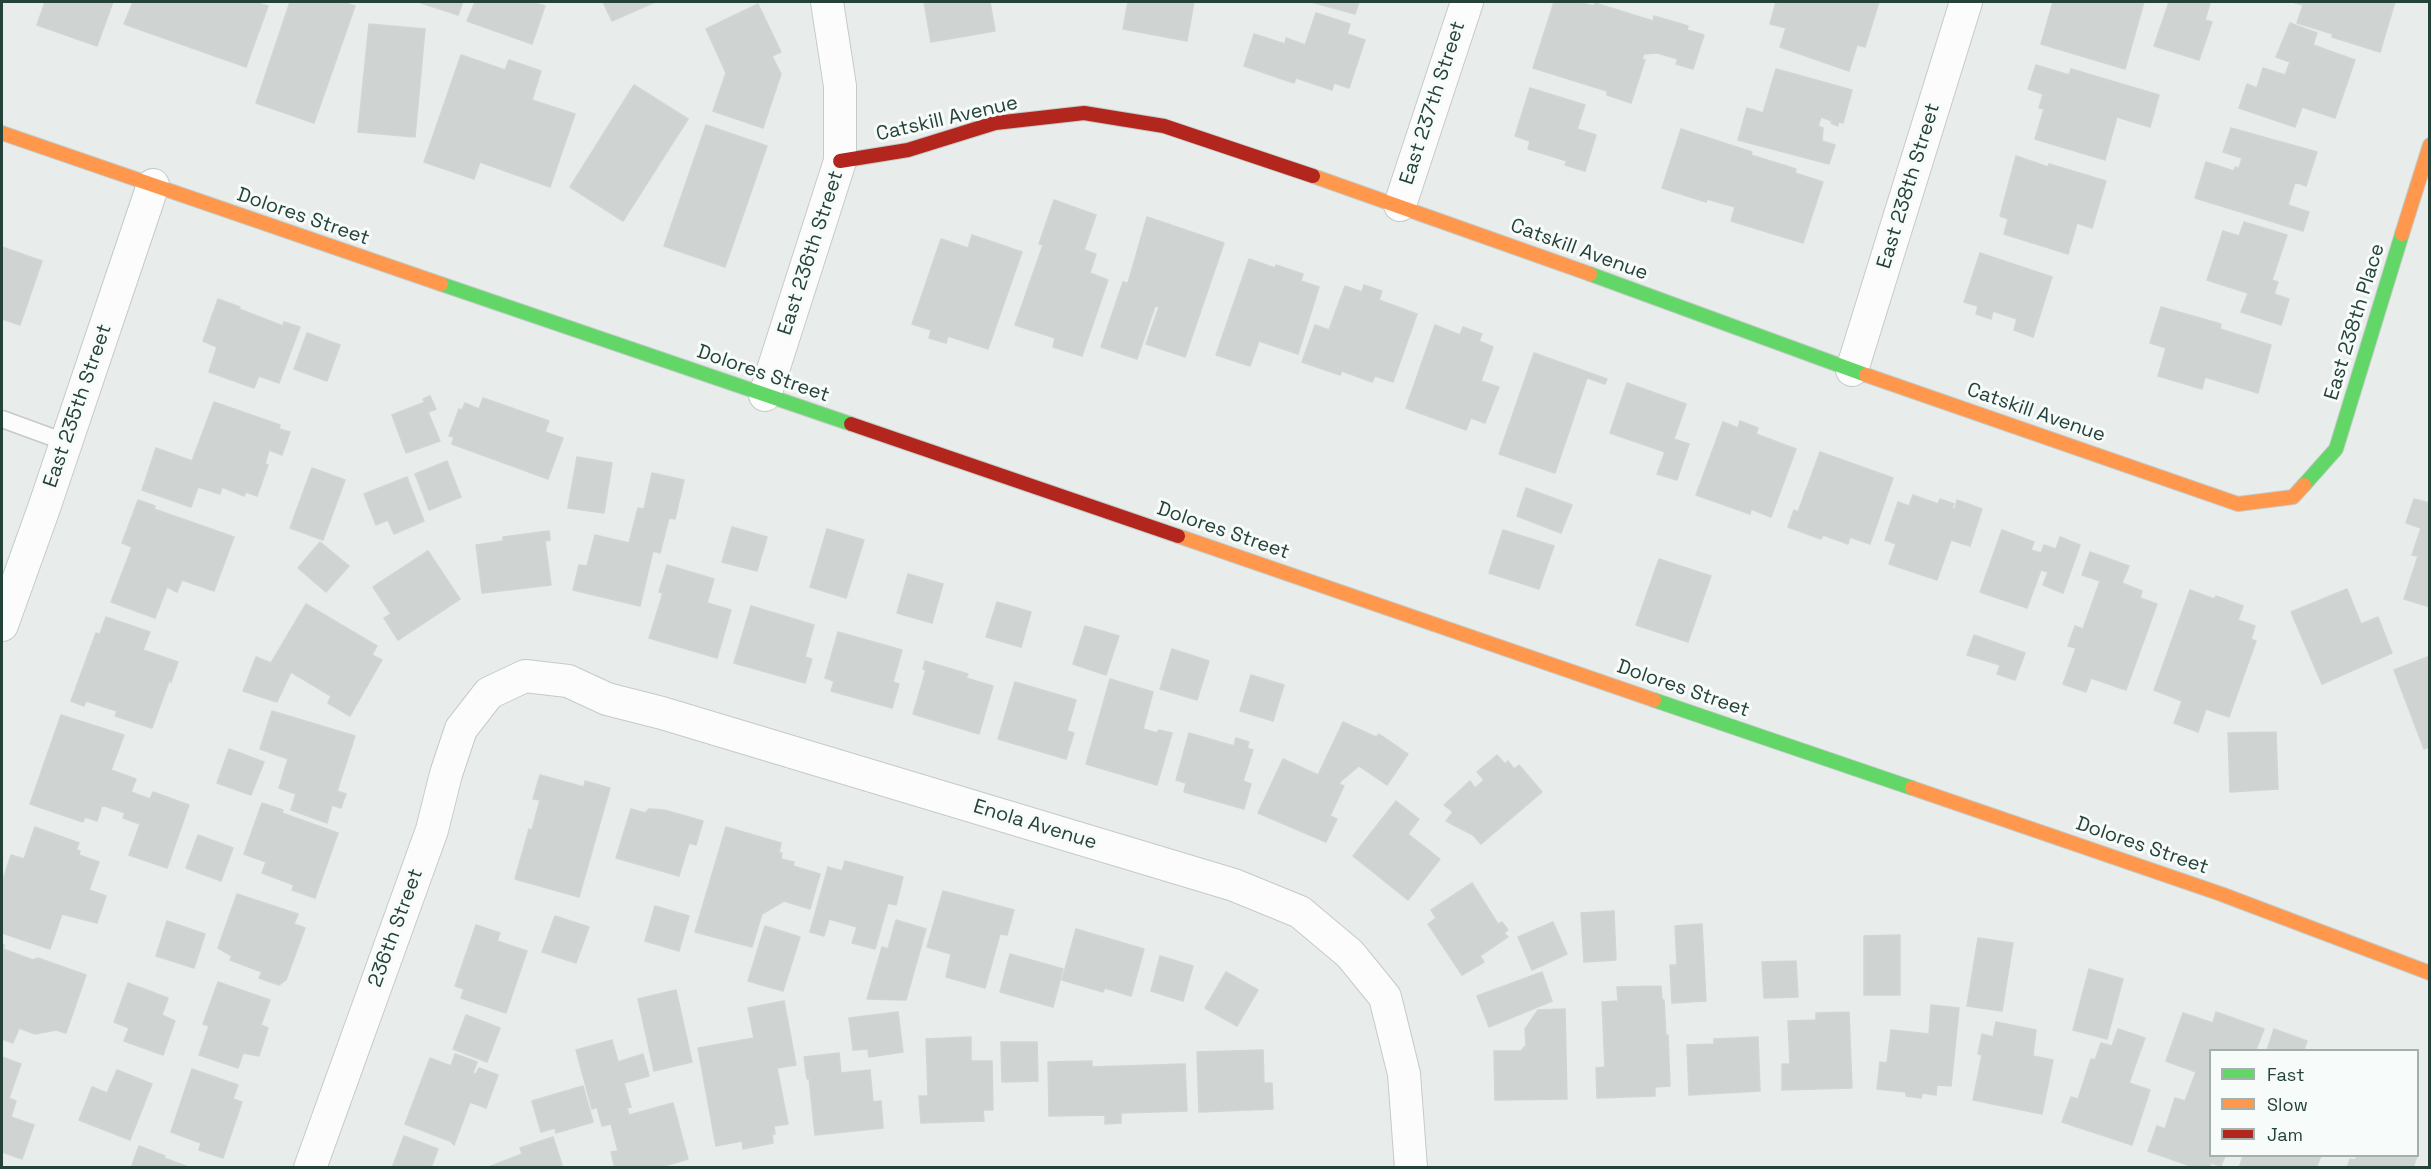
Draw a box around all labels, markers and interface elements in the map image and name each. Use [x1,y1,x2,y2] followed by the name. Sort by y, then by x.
[1395,18,1471,188] street label: East 237th Street
[874,91,1020,147] street label: Catskill Avenue
[1872,100,1946,272] street label: East 238th Street
[773,168,849,338] street label: East 236th Street
[234,183,372,251] street label: Dolores Street
[1507,214,1651,286] street label: Catskill Avenue
[2320,241,2390,403] street label: East 238th Place
[39,321,117,491] street label: East 235th Street
[694,340,832,408] street label: Dolores Street
[1964,378,2108,448] street label: Catskill Avenue
[1154,497,1292,565] street label: Dolores Street
[1614,655,1752,723] street label: Dolores Street
[970,795,1100,855] street label: Enola Avenue
[2073,812,2211,880] street label: Dolores Street
[364,866,428,990] street label: 236th Street
[2209,1049,2419,1157] legend
[2267,1063,2304,1086] text: Fast
[2267,1093,2308,1116] text: Slow
[2267,1123,2303,1146] text: Jam

